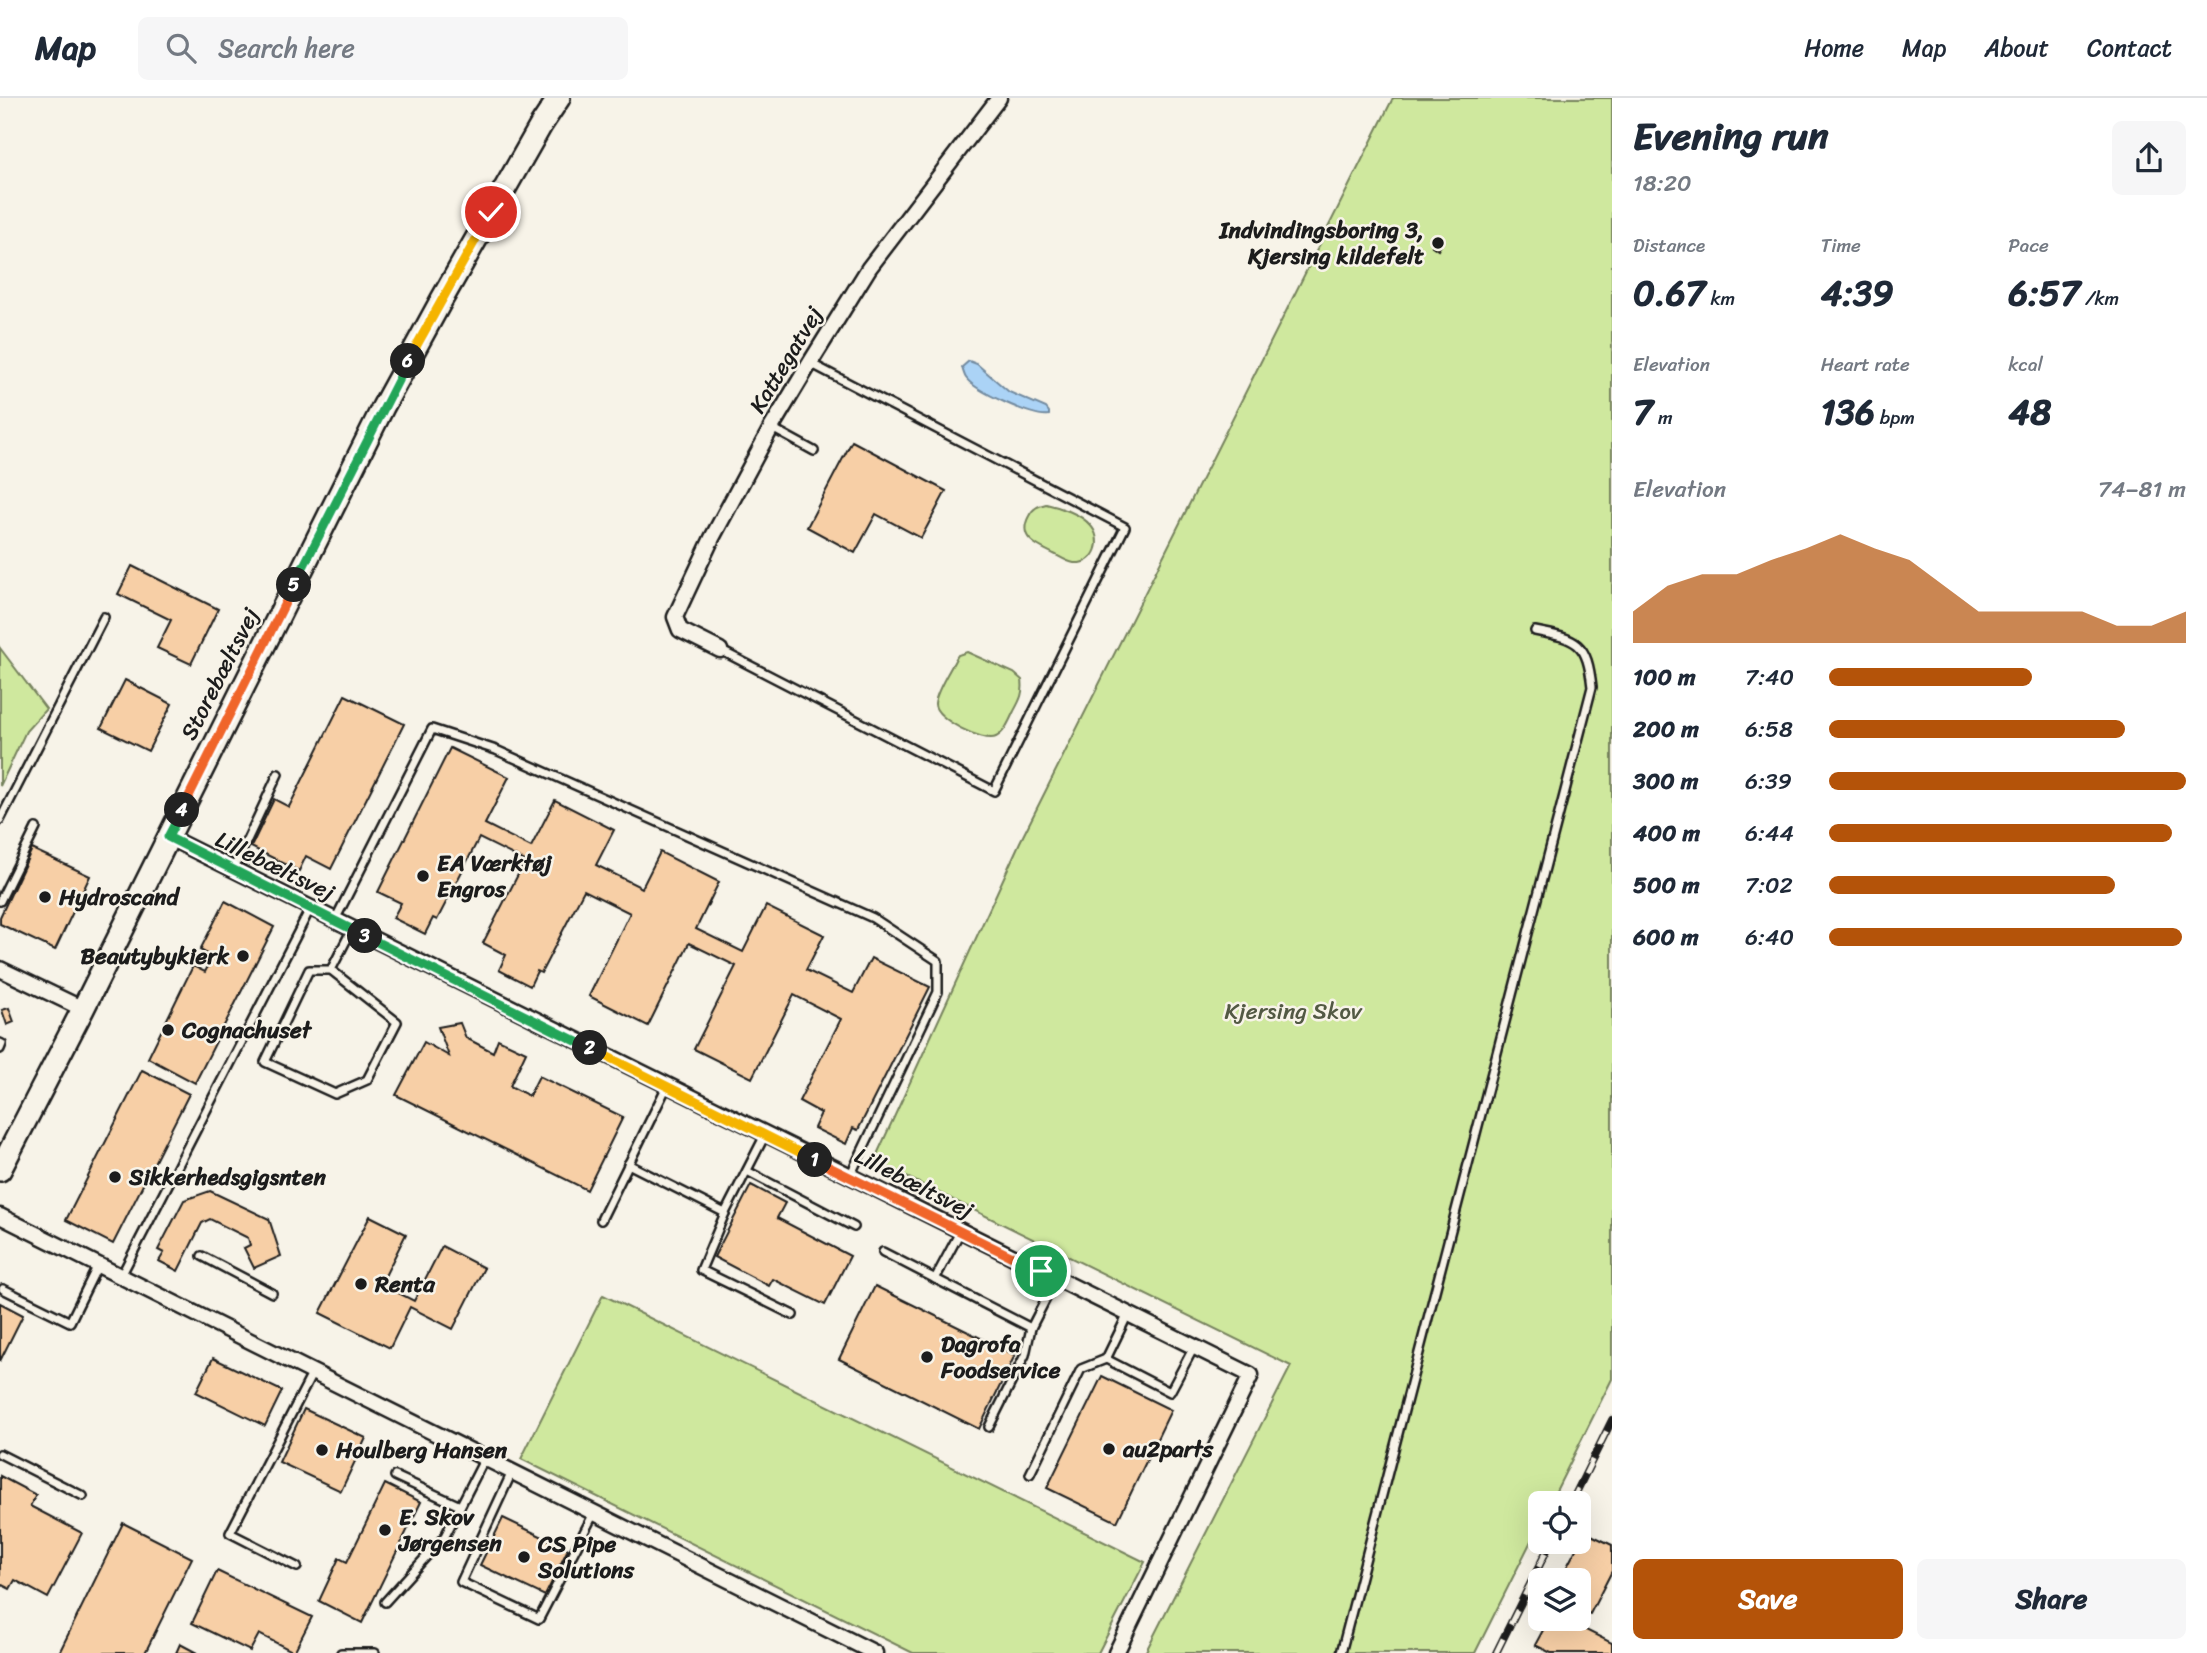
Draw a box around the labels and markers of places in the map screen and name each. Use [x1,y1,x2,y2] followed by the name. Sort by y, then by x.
[461,182,521,242] pin
[1219,210,1424,277] place label: Indvindingsboring 3, Kjersing kildefelt
[1430,235,1446,251] marker: Indvindingsboring 3, Kjersing kildefelt
[390,344,426,378] pin: 6
[276,568,312,602] pin: 5
[164,792,200,828] pin: 4
[437,843,553,910] place label: EA Værktøj Engros
[415,868,431,884] marker: EA Værktøj Engros
[58,877,181,918] place label: Hydroscand
[37,889,53,905] marker: Hydroscand
[348,918,382,954] pin: 3
[81,936,230,977] place label: Beautybykierk
[235,948,251,964] marker: Beautybykierk
[181,1010,313,1051] place label: Cognachuset
[160,1022,176,1038] marker: Cognachuset
[572,1030,608,1066] pin: 2
[798,1142,832,1178] pin: 1
[128,1157,326,1198] place label: Sikkerhedsgigsnten
[107,1169,123,1185] marker: Sikkerhedsgigsnten
[1011,1241,1071,1301] pin
[374,1264,436,1305] place label: Renta
[353,1276,369,1292] marker: Renta
[940,1324,1061,1391] place label: Dagrofa Foodservice
[919,1349,935,1365] marker: Dagrofa Foodservice
[1122,1429,1215,1470] place label: au2parts
[335,1430,508,1471] place label: Houlberg Hansen
[1101,1441,1117,1457] marker: au2parts
[314,1442,330,1458] marker: Houlberg Hansen
[397,1497,502,1564] place label: E. Skov Jørgensen
[377,1522,393,1538] marker: E. Skov Jørgensen
[537,1524,636,1591] place label: CS Pipe Solutions
[516,1549,532,1565] marker: CS Pipe Solutions

